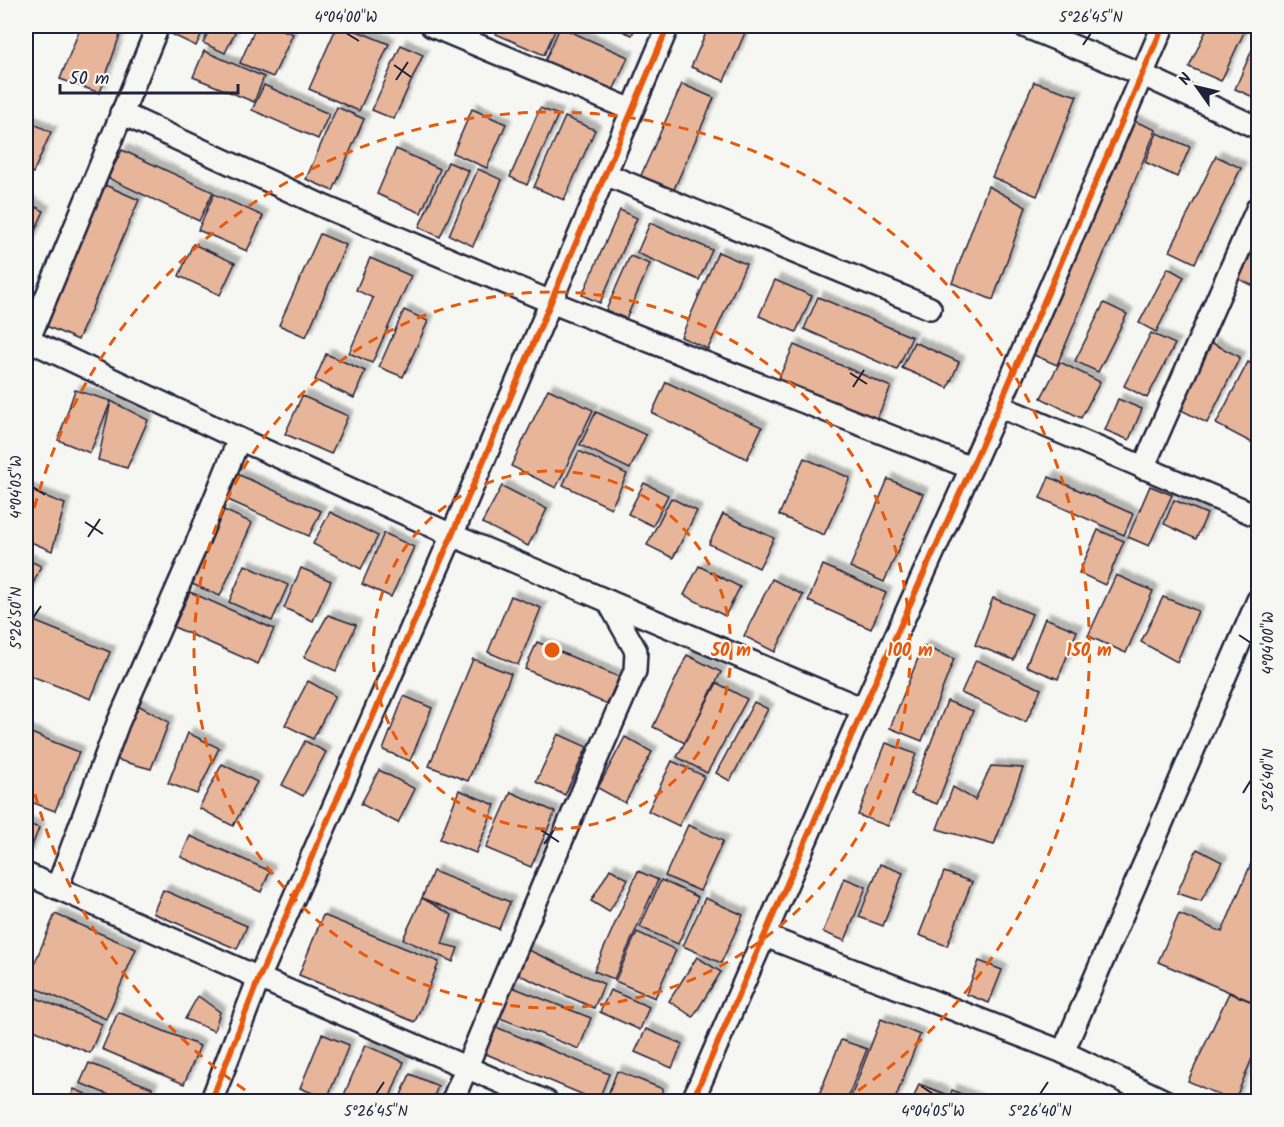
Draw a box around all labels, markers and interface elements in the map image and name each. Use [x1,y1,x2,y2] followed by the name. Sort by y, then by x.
[315,6,378,30] text: 4°04'00"W
[1059,6,1123,30] text: 5°26'45"N
[60,57,238,95] scale bar
[1167,57,1227,117] north arrow
[69,65,109,94] text: 50 m
[1173,68,1199,91] text: N
[5,455,29,519] text: 4°04'05"W
[5,586,29,650] text: 5°26'50"N
[1257,611,1281,675] text: 4°04'00"W
[710,637,751,666] text: 50 m
[887,637,933,666] text: 100 m
[1066,637,1112,666] text: 150 m
[542,640,562,660] centre of rings
[1257,748,1281,812] text: 5°26'40"N
[344,1100,408,1124] text: 5°26'45"N
[901,1100,965,1124] text: 4°04'05"W
[1008,1100,1072,1124] text: 5°26'40"N

